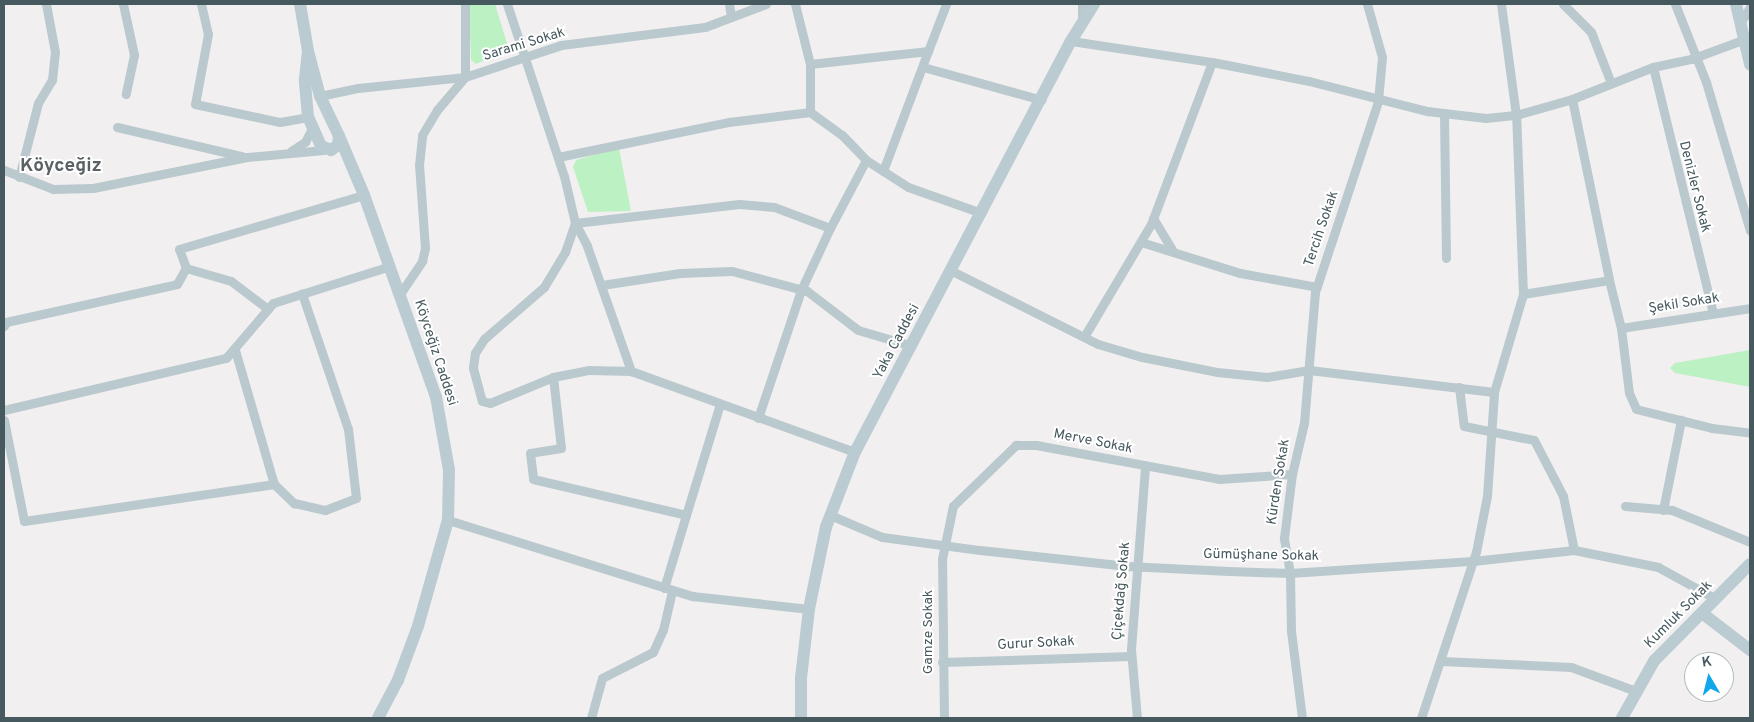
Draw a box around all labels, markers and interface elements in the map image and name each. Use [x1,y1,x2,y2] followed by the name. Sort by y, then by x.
[481,25,567,65] street label: Sarami Sokak
[1675,140,1713,234] street label: Denizler Sokak
[20,156,102,178] district label: Köyceğiz
[1301,189,1343,269] street label: Tercih Sokak
[1647,290,1721,318] street label: Şekil Sokak
[410,298,460,408] street label: Köyceğiz Caddesi
[870,301,924,383] street label: Yaka Caddesi
[1052,426,1134,458] street label: Merve Sokak
[1264,438,1294,526] street label: Kürden Sokak
[1109,541,1135,641] street label: Çiçekdağ Sokak
[1203,547,1319,565] street label: Gümüşhane Sokak
[1642,578,1716,652] street label: Kumluk Sokak
[921,590,937,674] street label: Gamze Sokak
[997,634,1075,654] street label: Gurur Sokak
[1684,652,1734,702] north arrow
[1701,654,1713,672] text: K

